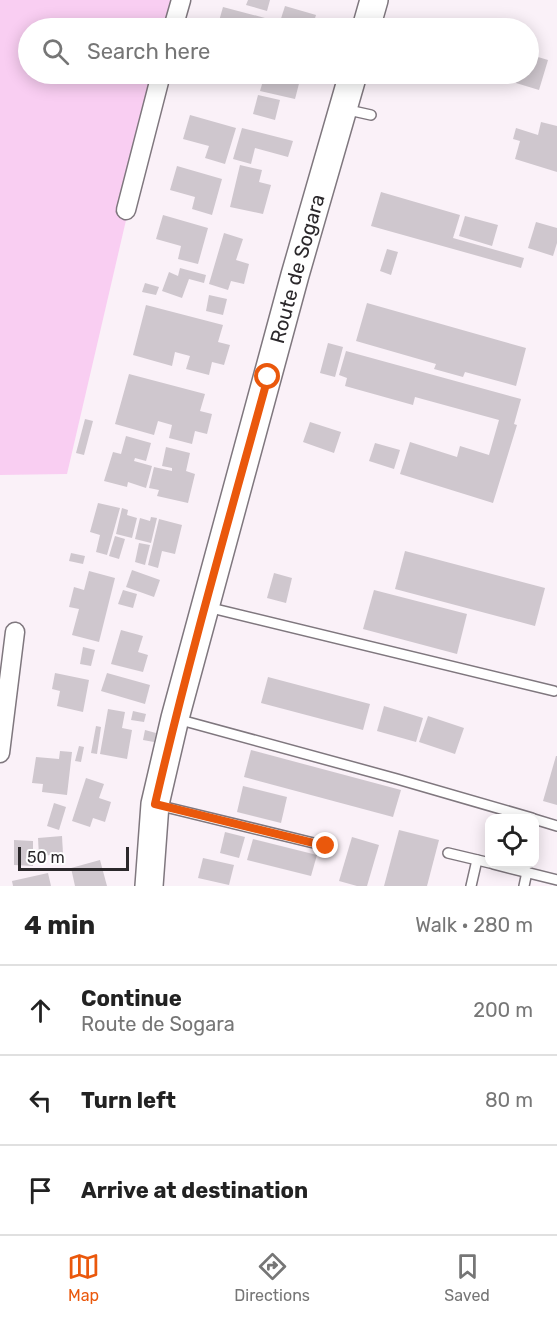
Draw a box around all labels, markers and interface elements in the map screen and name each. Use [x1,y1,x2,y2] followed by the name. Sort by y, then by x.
[18,18,539,84] search box
[39,35,72,68] icon: search
[87,38,210,65] text: Search here
[265,191,330,346] street label: Route de Sogara
[254,363,280,389] route start
[485,814,539,868] map controls
[485,814,539,868] button: locate
[312,832,338,858] route end
[18,844,129,872] scale bar
[27,848,65,867] text: 50 m
[24,910,95,941] text: 4 min
[415,913,533,937] text: Walk · 280 m
[81,985,182,1012] text: Continue
[24,994,57,1027] icon: ahead
[473,998,533,1022] text: 200 m
[81,1012,235,1036] text: Route de Sogara
[24,1084,57,1117] icon: left
[81,1087,176,1114] text: Turn left
[485,1088,533,1112] text: 80 m
[24,1174,57,1207] icon: arrive
[81,1177,308,1204] text: Arrive at destination
[67,1250,100,1305] tab: Map
[234,1250,310,1305] tab: Directions
[444,1250,490,1305] tab: Saved

